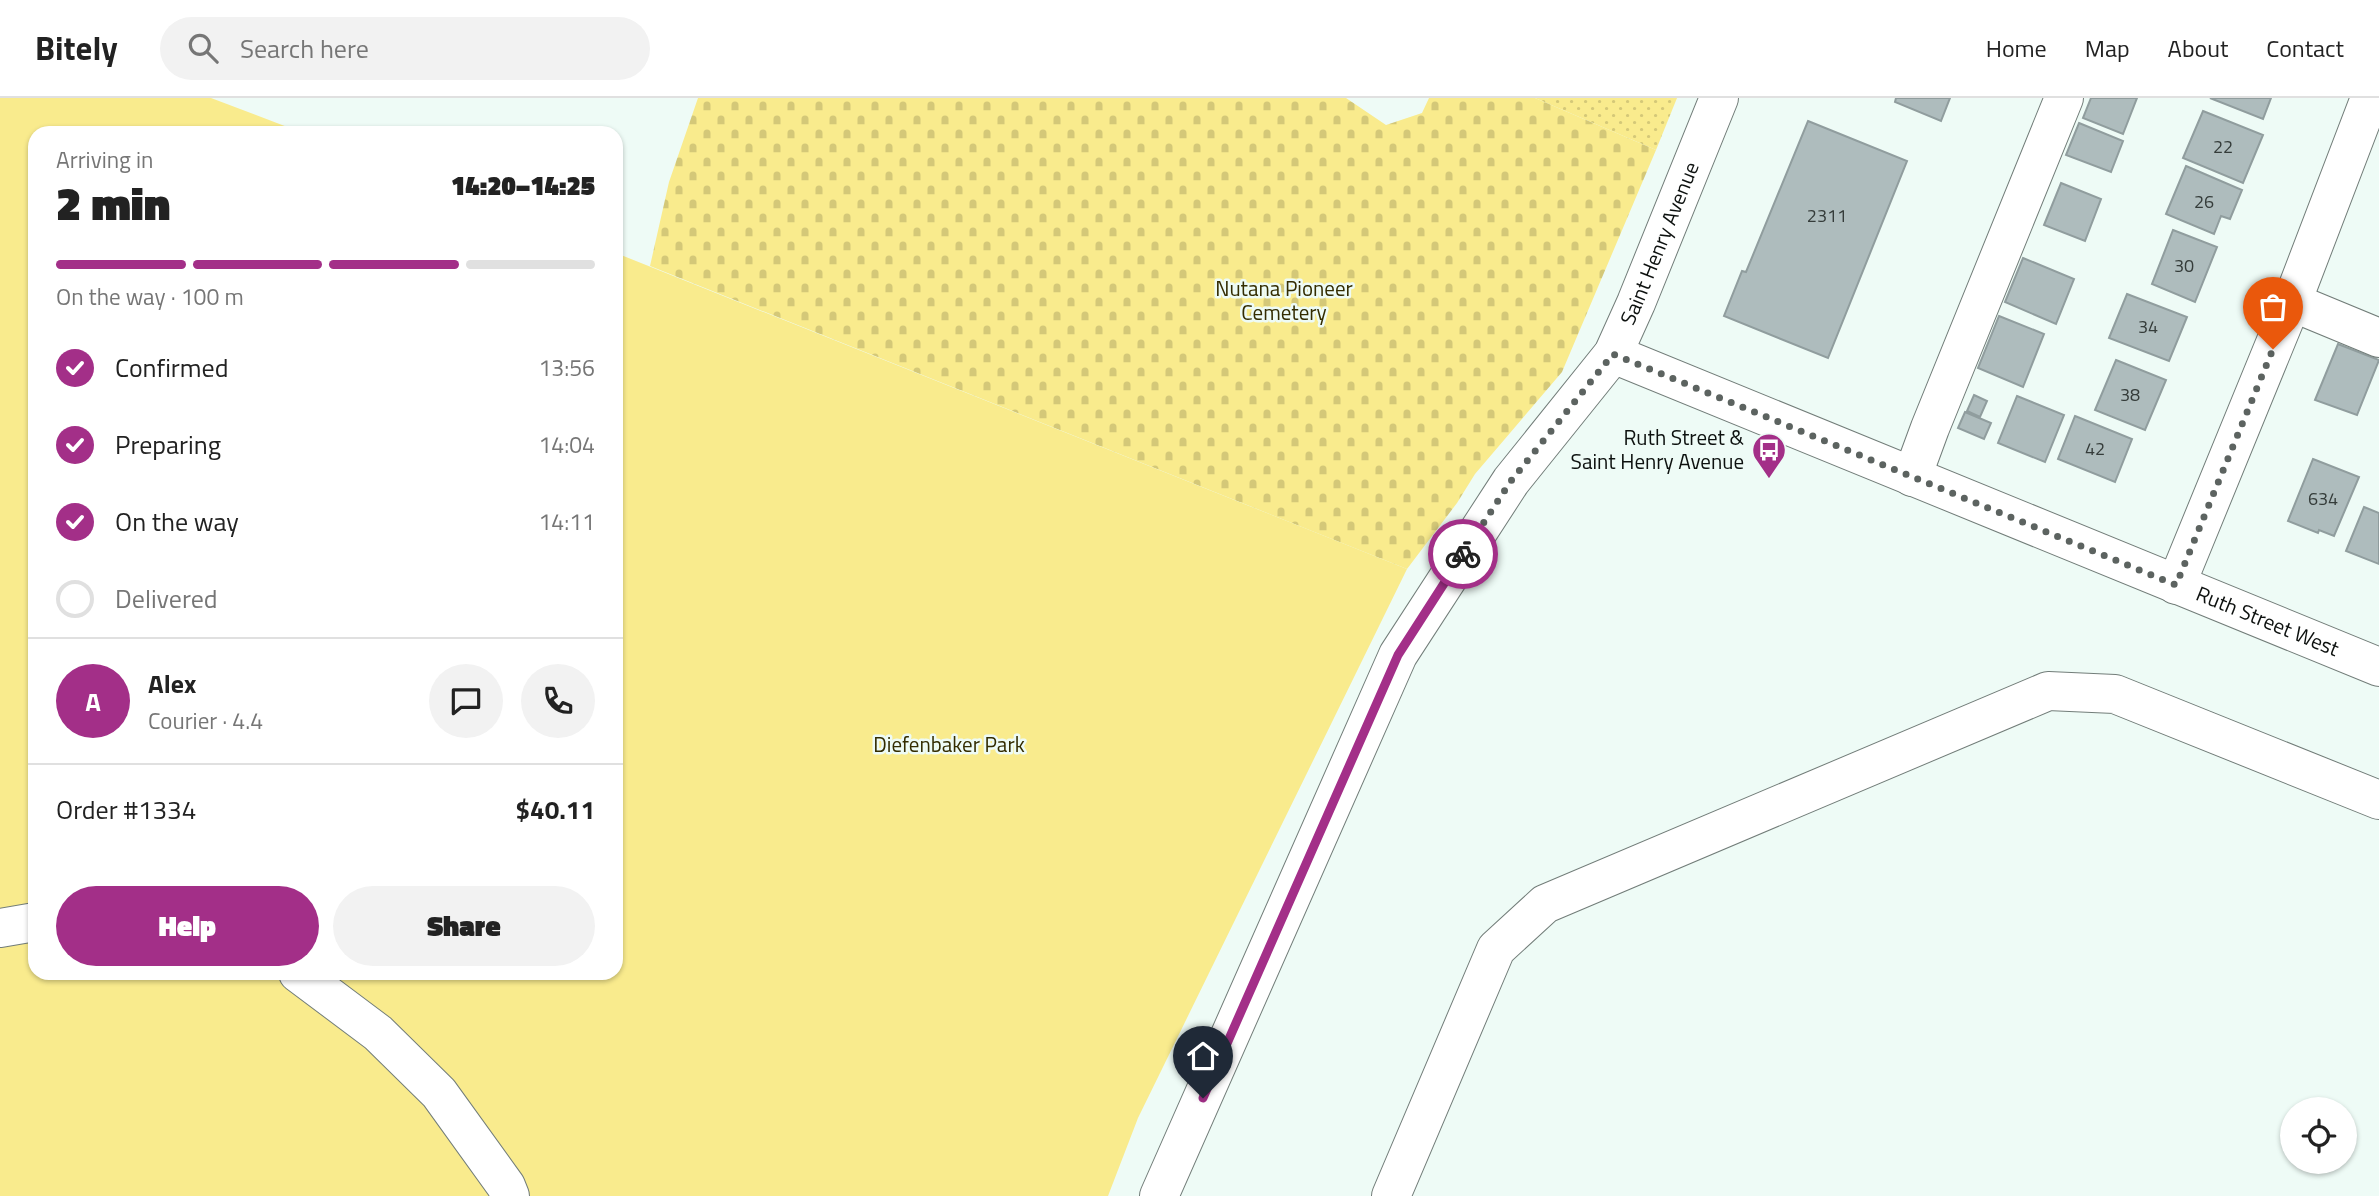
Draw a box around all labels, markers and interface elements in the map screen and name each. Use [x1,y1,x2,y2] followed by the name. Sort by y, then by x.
[160,17,650,80] search box
[35,23,118,73] text: Bitely
[184,29,222,67] icon: search
[240,29,369,68] text: Search here
[1986,30,2047,66] text: Home
[2085,30,2130,66] text: Map
[2168,30,2228,66] text: About
[2266,30,2344,66] text: Contact
[2213,133,2233,160] house number: 22
[56,142,153,177] text: Arriving in
[1611,157,1707,330] street label: Saint Henry Avenue
[451,166,595,205] text: 14:20–14:25
[56,168,170,238] text: 2 min
[2194,188,2214,215] house number: 26
[1807,202,1847,229] house number: 2311
[2174,252,2194,279] house number: 30
[1215,272,1353,328] park label: Nutana Pioneer Cemetery
[2243,277,2303,349] pin
[56,279,244,314] text: On the way · 100 m
[2254,288,2292,326] icon: bag
[2138,313,2158,340] house number: 34
[115,348,229,387] text: Confirmed
[56,349,94,387] icon: check
[538,350,595,385] text: 13:56
[2120,381,2140,408] house number: 38
[1571,421,1745,477] place label: Ruth Street & Saint Henry Avenue
[115,425,221,464] text: Preparing
[56,426,94,464] icon: check
[538,427,595,462] text: 14:04
[1750,431,1788,480] bus stop icon: Ruth Street & Saint Henry Avenue
[2085,435,2105,462] house number: 42
[2308,485,2338,512] house number: 634
[115,502,239,541] text: On the way
[56,503,94,541] icon: check
[538,504,595,539] text: 14:11
[1428,519,1498,589] courier
[1444,535,1482,573] icon: bike
[2191,577,2345,664] street label: Ruth Street West
[115,579,218,618] text: Delivered
[148,664,196,703] text: Alex
[429,664,503,738] button: chat
[521,664,595,738] button: phone
[85,682,101,721] text: A
[148,703,263,738] text: Courier · 4.4
[873,728,1025,760] park label: Diefenbaker Park
[56,790,196,829] text: Order #1334
[516,790,595,829] text: $40.11
[56,886,319,966] button: Help
[333,886,595,966] button: Share
[1173,1026,1233,1098] pin
[1184,1037,1222,1075] icon: home
[2280,1097,2357,1174] map controls
[2280,1097,2357,1174] button: locate

